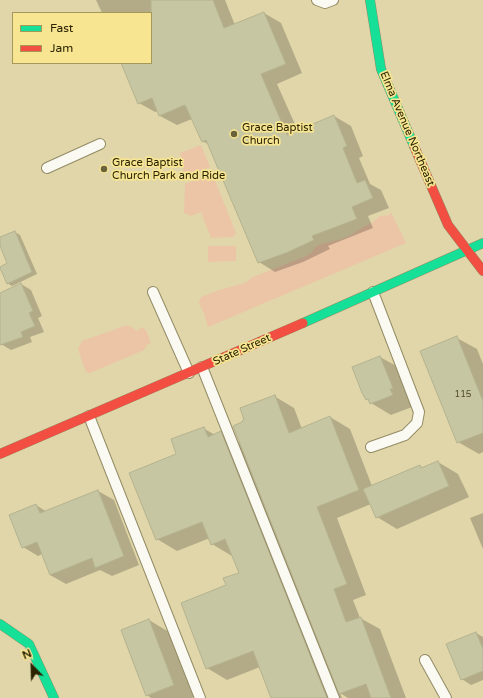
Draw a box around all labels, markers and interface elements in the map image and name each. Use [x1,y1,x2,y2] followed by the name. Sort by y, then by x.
[12,12,152,64] legend
[50,21,73,35] text: Fast
[50,41,73,55] text: Jam
[377,70,437,188] street label: Elma Avenue Northeast
[242,121,313,147] place label: Grace Baptist Church
[229,129,239,139] marker: Grace Baptist Church
[112,156,225,182] place label: Grace Baptist Church Park and Ride
[99,164,109,174] marker: Grace Baptist Church Park and Ride
[211,331,273,369] street label: State Street
[455,390,471,400] house number: 115
[12,646,52,686] north arrow
[21,647,34,662] text: N

